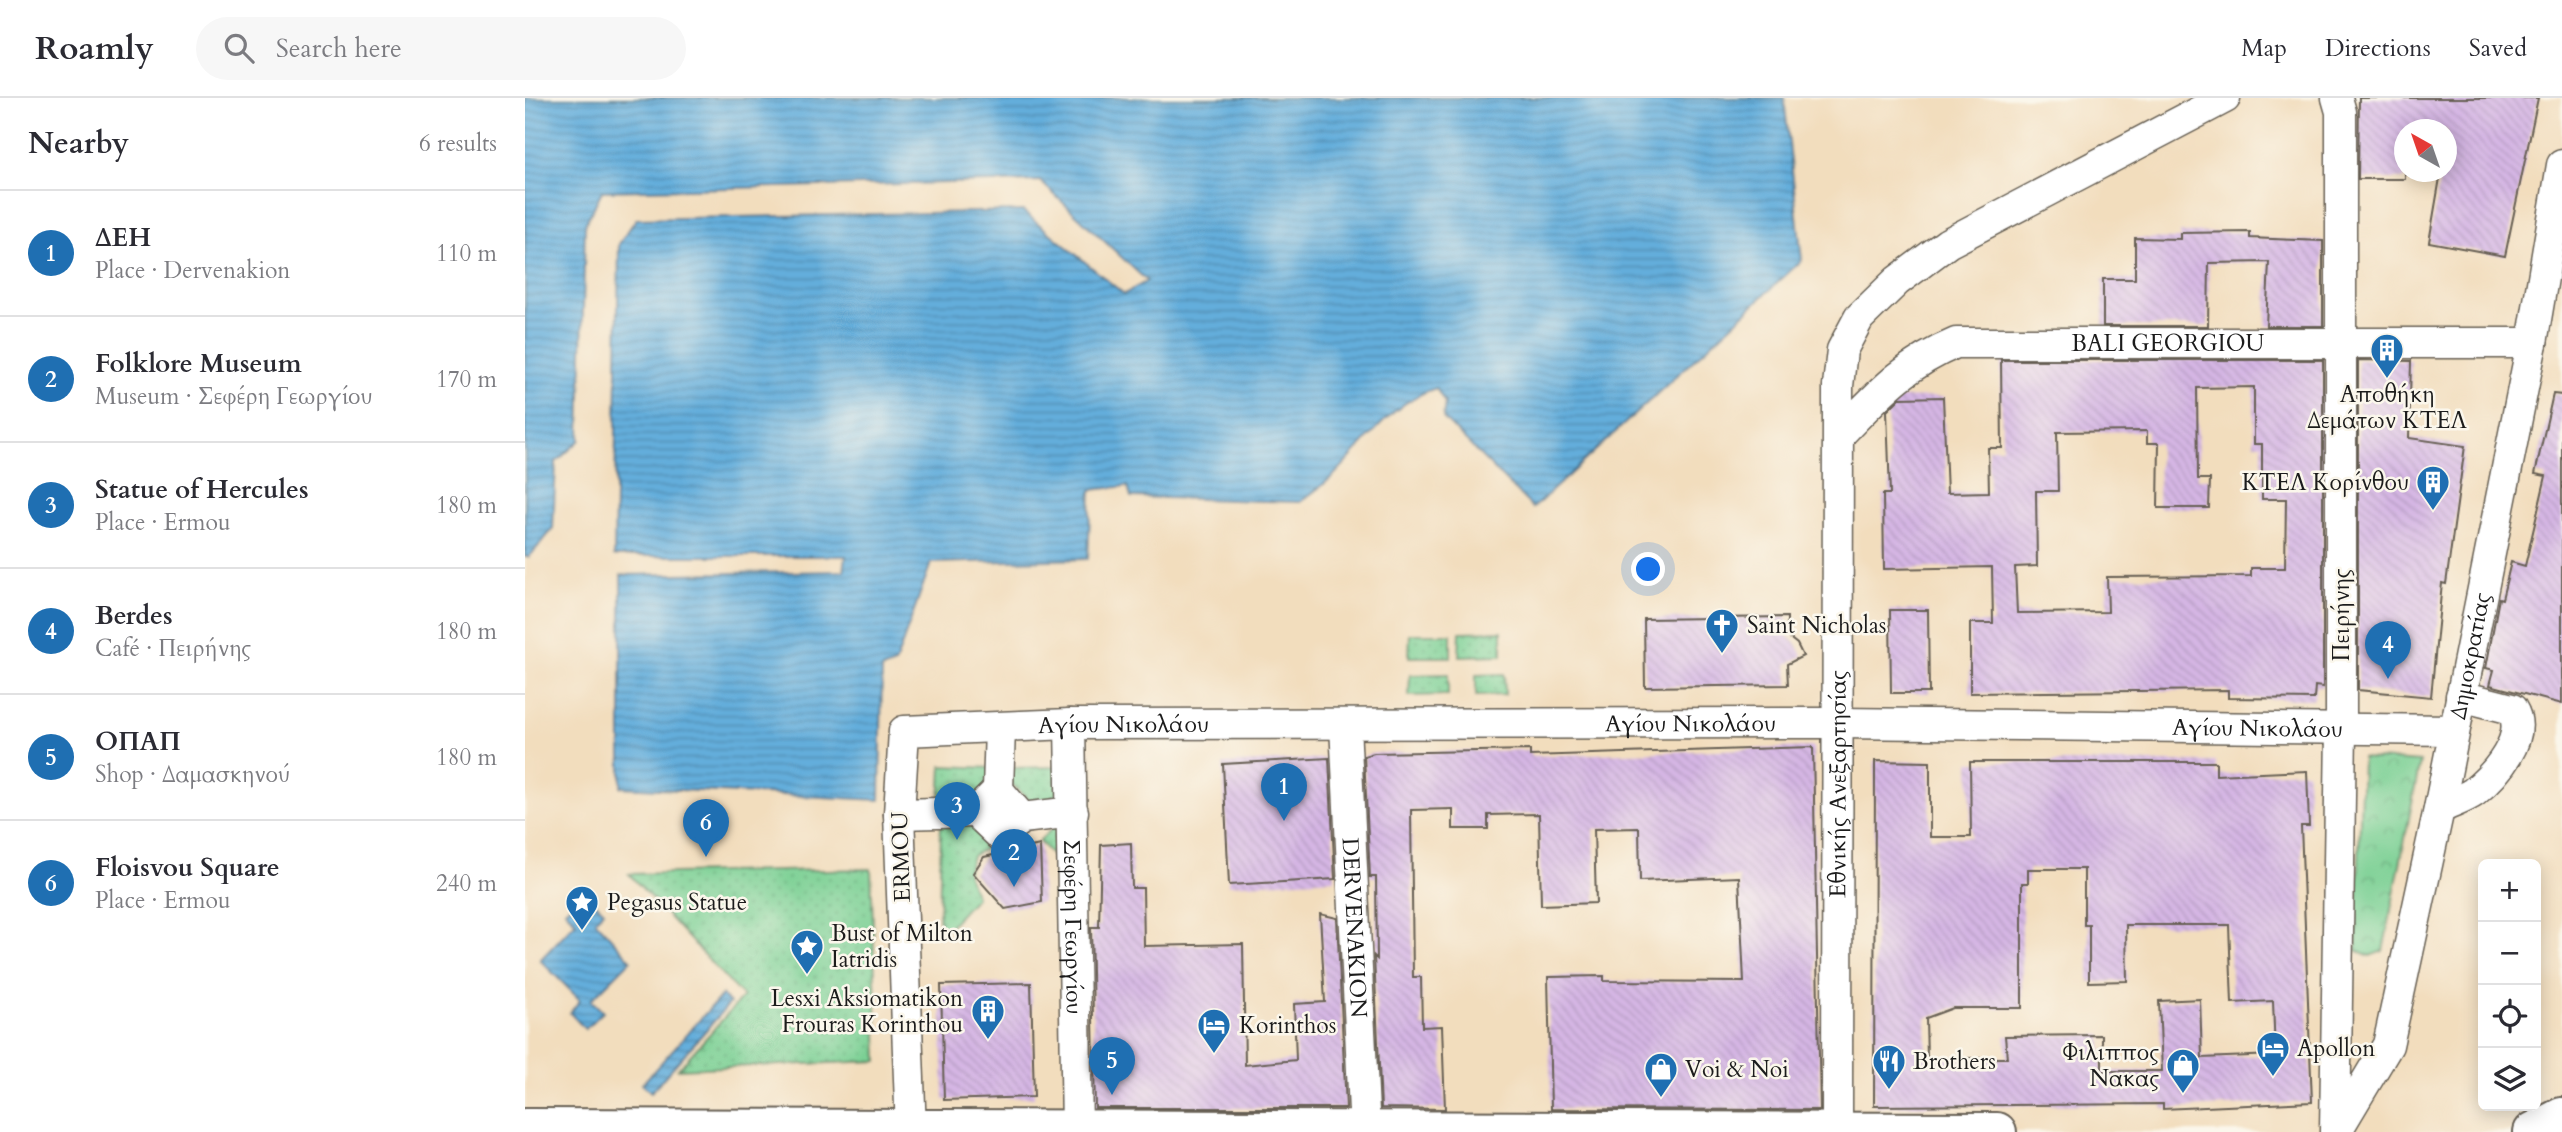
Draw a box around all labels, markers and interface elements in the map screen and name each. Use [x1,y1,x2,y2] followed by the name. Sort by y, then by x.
[196,17,686,80] search box
[35,26,154,71] text: Roamly
[220,29,258,67] icon: search
[276,31,402,66] text: Search here
[2241,32,2287,65] text: Map
[2325,32,2431,65] text: Directions
[2469,32,2527,65] text: Saved
[2394,119,2457,182] north arrow
[28,123,129,164] text: Nearby
[419,128,497,159] text: 6 results
[95,220,151,255] text: ΔΕΗ
[45,238,57,269] text: 1
[436,238,497,269] text: 110 m
[95,255,290,286] text: Place · Dervenakion
[2071,328,2265,359] street label: BALI GEORGIOU
[2368,331,2406,380] building icon: Αποθήκη Δεμάτων ΚΤΕΛ
[95,346,302,381] text: Folklore Museum
[45,364,57,395] text: 2
[436,364,497,395] text: 170 m
[2307,379,2467,436] place label: Αποθήκη Δεμάτων ΚΤΕΛ
[95,381,373,412] text: Museum · Σεφέρη Γεωργίου
[2414,463,2452,512] building icon: ΚΤΕΛ Κορίνθου
[2242,467,2409,498] place label: ΚΤΕΛ Κορίνθου
[95,472,309,507] text: Statue of Hercules
[45,490,57,521] text: 3
[436,490,497,521] text: 180 m
[95,507,231,538] text: Place · Ermou
[1631,552,1665,586] your location
[2326,568,2357,661] street label: Πειρήνης
[2442,590,2497,722] street label: Δημοκρατίας
[95,598,173,633] text: Berdes
[1703,606,1741,655] church icon: Saint Nicholas
[1747,610,1887,641] place label: Saint Nicholas
[45,616,57,647] text: 4
[436,616,497,647] text: 180 m
[2365,621,2411,679] pin: 4
[95,633,251,664] text: Café · Πειρήνης
[1822,670,1853,898] street label: Εθνικής Ανεξαρτησίας
[1037,708,1209,741] street label: Αγίου Νικολάου
[1605,708,1776,739] street label: Αγίου Νικολάου
[2172,711,2343,744] street label: Αγίου Νικολάου
[95,724,181,759] text: ΟΠΑΠ
[45,742,57,773] text: 5
[436,742,497,773] text: 180 m
[95,759,290,790] text: Shop · Δαμασκηνού
[1261,763,1307,821] pin: 1
[934,782,980,840] pin: 3
[683,799,729,857] pin: 6
[884,811,918,903] street label: ERMOU
[991,829,1037,887] pin: 2
[1335,837,1375,1019] street label: DERVENAKION
[1056,839,1091,1015] street label: Σεφέρη Γεωργίου
[95,850,280,885] text: Floisvou Square
[2478,859,2541,1111] map controls
[2478,859,2541,922] button: +
[45,868,57,899] text: 6
[436,868,497,899] text: 240 m
[563,883,601,932] place icon: Pegasus Statue
[95,885,231,916] text: Place · Ermou
[607,887,747,918] place label: Pegasus Statue
[831,918,973,975] place label: Bust of Milton Iatridis
[2478,922,2541,985] button: −
[788,927,826,976] place icon: Bust of Milton Iatridis
[771,983,963,1040] place label: Lesxi Aksiomatikon Frouras Korinthou
[2478,985,2541,1048] button: locate
[969,992,1007,1041] building icon: Lesxi Aksiomatikon Frouras Korinthou
[1195,1006,1233,1055] hotel icon: Korinthos
[1239,1010,1337,1041] place label: Korinthos
[2254,1029,2292,1078] hotel icon: Apollon
[2297,1033,2375,1064] place label: Apollon
[1089,1037,1135,1095] pin: 5
[2063,1037,2159,1094] place label: Φιλιππος Νακας
[1870,1042,1908,1091] restaurant icon: Brothers
[1913,1046,1996,1077] place label: Brothers
[2164,1046,2202,1095] shop icon: Φιλιππος Νακας
[2478,1048,2541,1111] button: layers
[1642,1050,1680,1099] shop icon: Voi & Noi
[1685,1054,1789,1085] place label: Voi & Noi

